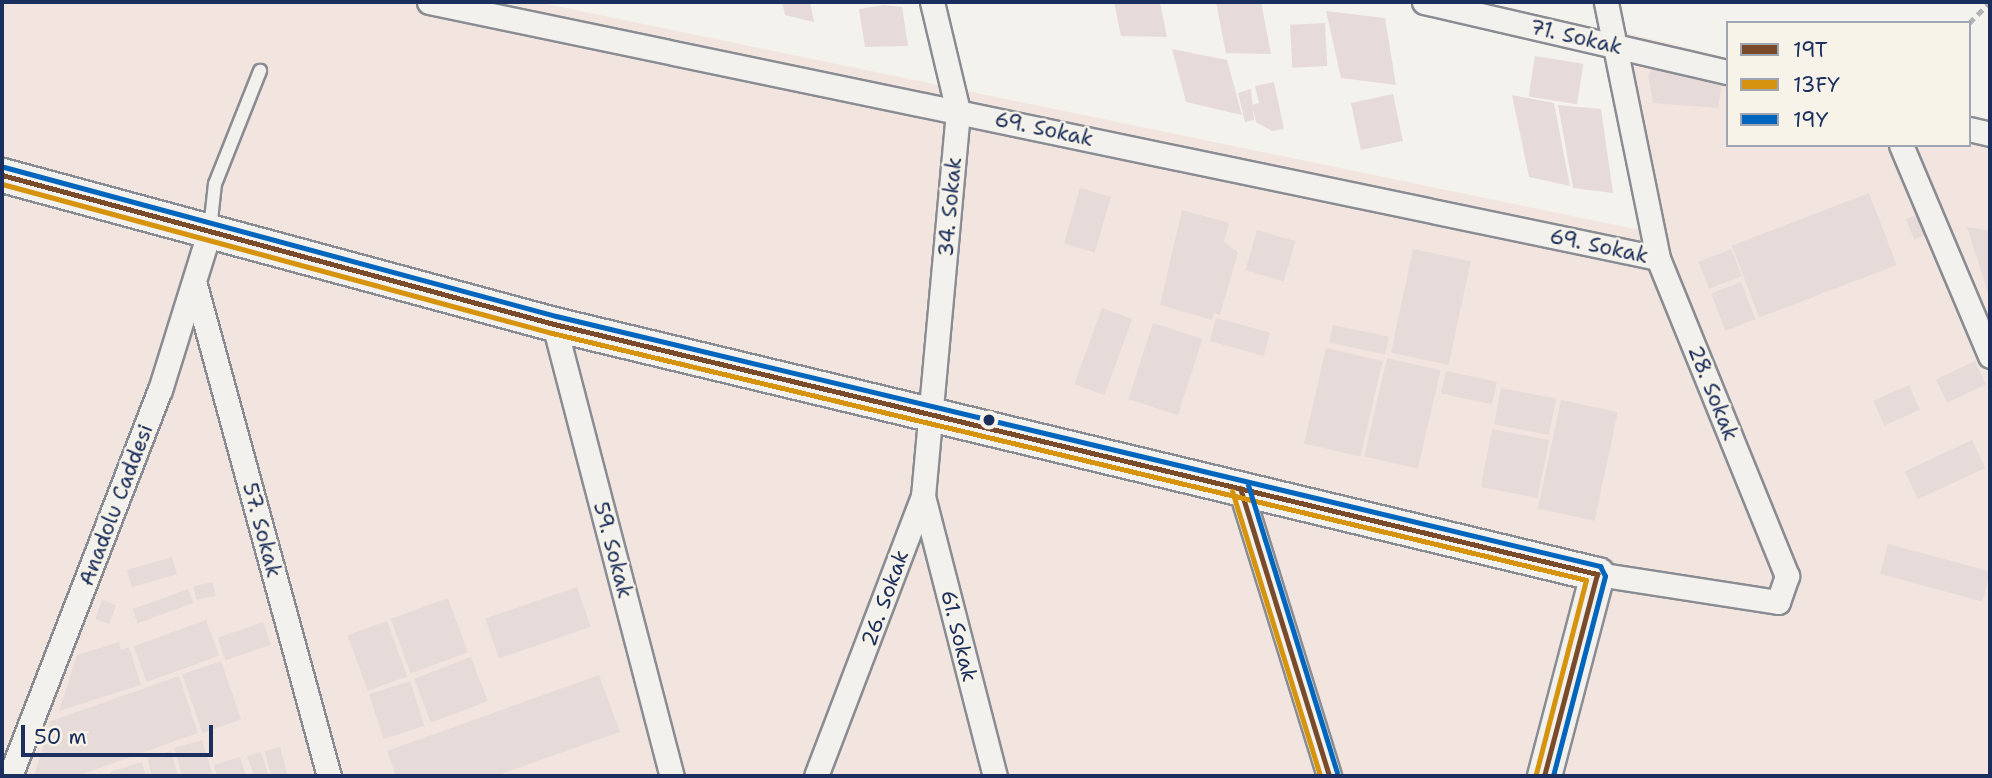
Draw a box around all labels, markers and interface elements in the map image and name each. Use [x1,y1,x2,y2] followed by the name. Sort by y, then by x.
[1527,14,1625,60] street label: 71. Sokak
[1726,21,1971,147] legend
[1793,36,1828,64] text: 19T
[1793,71,1840,99] text: 13FY
[992,106,1096,152] street label: 69. Sokak
[1793,106,1828,134] text: 19Y
[933,156,967,258] street label: 34. Sokak
[1547,223,1651,269] street label: 69. Sokak
[1682,342,1744,444] street label: 28. Sokak
[982,413,996,427] unlabelled marker
[74,421,158,589] street label: Anadolu Caddesi
[237,480,287,580] street label: 57. Sokak
[588,499,638,601] street label: 59. Sokak
[856,546,914,650] street label: 26. Sokak
[935,588,983,684] street label: 61. Sokak
[24,712,217,756] scale bar
[34,723,87,751] text: 50 m

